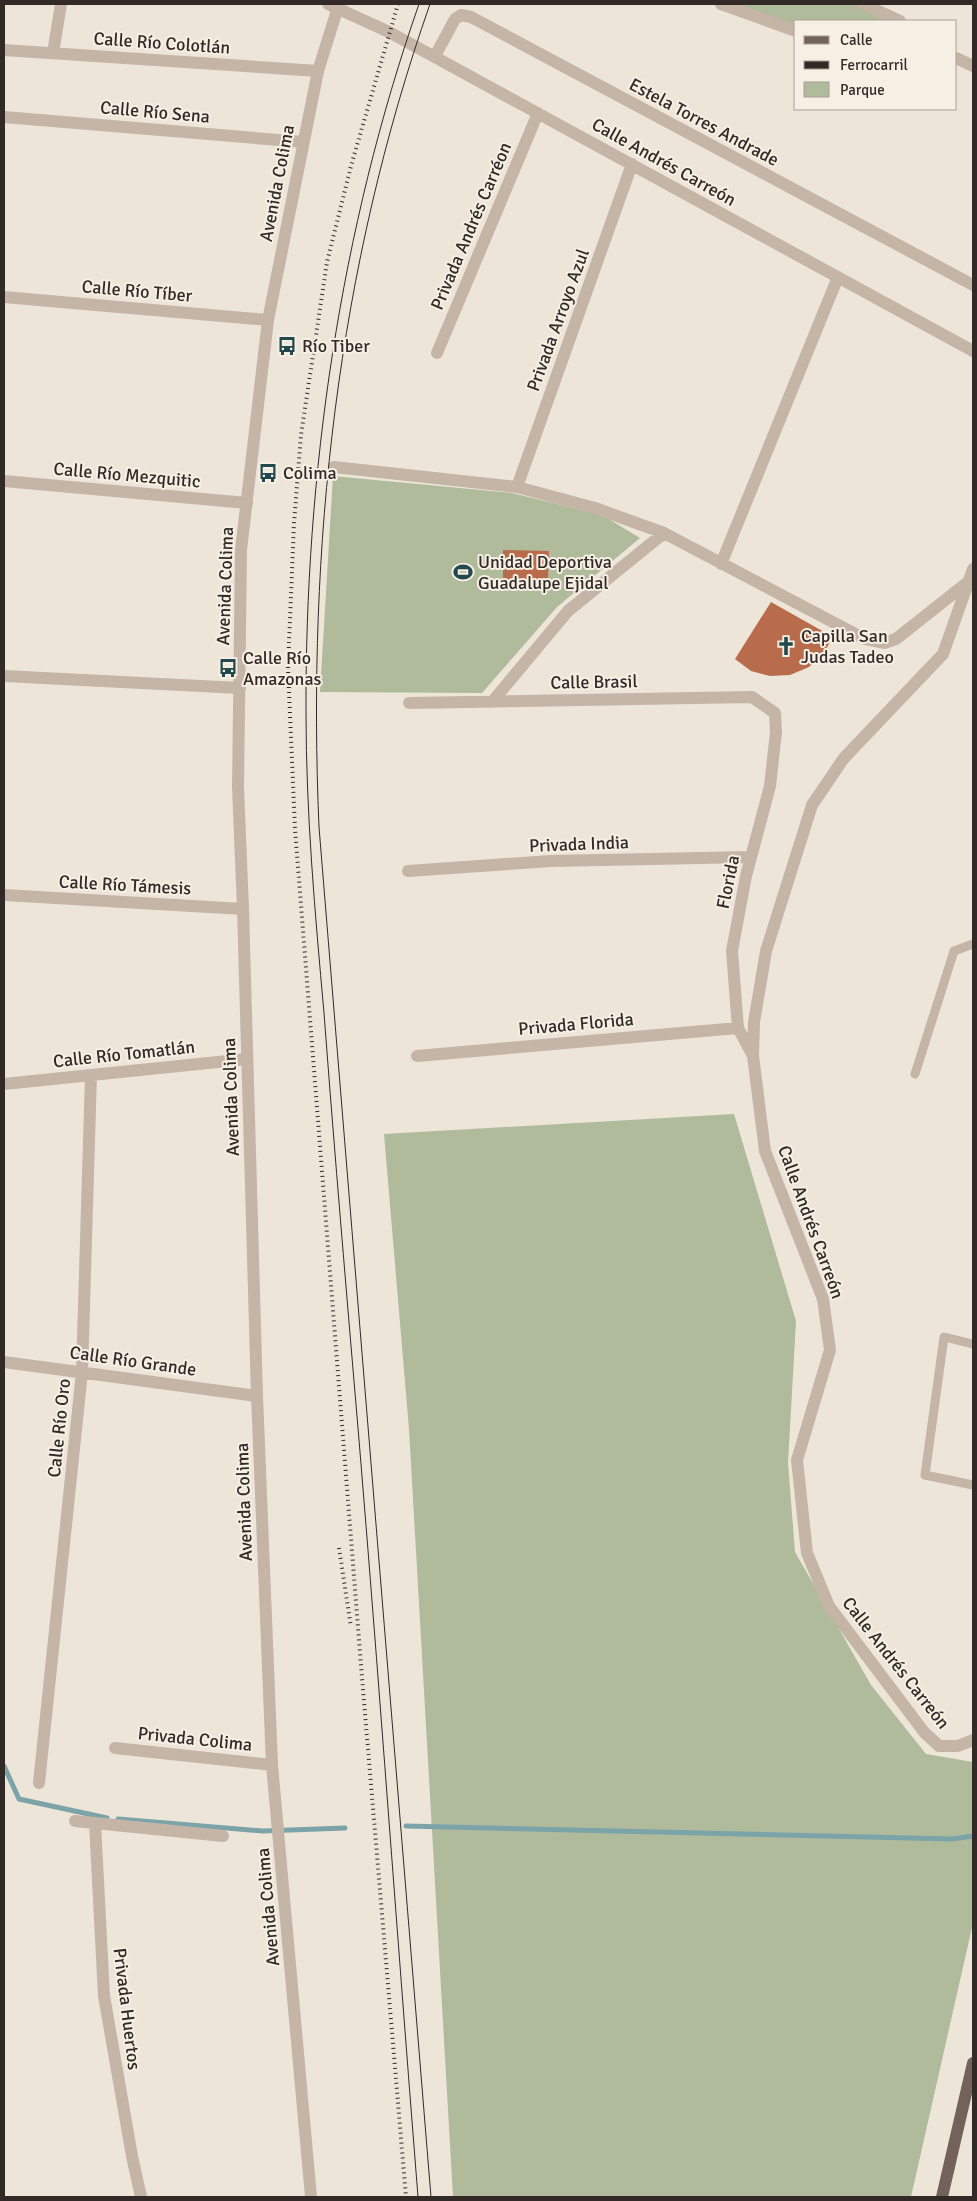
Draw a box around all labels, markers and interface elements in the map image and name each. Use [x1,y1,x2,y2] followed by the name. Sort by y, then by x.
[794,20,957,110] legend
[93,27,231,59] street label: Calle Río Colotlán
[840,31,873,49] text: Calle
[840,56,908,74] text: Ferrocarril
[625,73,783,171] street label: Estela Torres Andrade
[840,81,885,99] text: Parque
[99,96,211,128] street label: Calle Río Sena
[588,113,740,211] street label: Calle Andrés Carreón
[255,123,299,243] street label: Avenida Colima
[426,139,516,313] street label: Privada Andrés Carréon
[522,246,594,394] street label: Privada Arroyo Azul
[81,275,194,307] street label: Calle Río Tíber
[276,335,298,357] bus stop icon: Río Tiber
[302,335,370,357] place label: Río Tiber
[53,458,201,492] street label: Calle Río Mezquitic
[257,462,279,484] bus stop icon: Colima
[283,462,337,484] place label: Colima
[212,526,238,646] street label: Avenida Colima
[478,551,612,594] place label: Unidad Deportiva Guadalupe Ejidal
[452,561,474,583] sports icon: Unidad Deportiva Guadalupe Ejidal
[801,625,894,668] place label: Capilla San Judas Tadeo
[775,635,797,657] church icon: Capilla San Judas Tadeo
[243,647,322,690] place label: Calle Río Amazonas
[217,657,239,679] bus stop icon: Calle Río Amazonas
[550,670,638,694] street label: Calle Brasil
[529,831,629,857] street label: Privada India
[712,853,744,911] street label: Florida
[58,871,192,899] street label: Calle Río Támesis
[517,1008,635,1040] street label: Privada Florida
[52,1036,196,1072] street label: Calle Río Tomatlán
[218,1037,244,1157] street label: Avenida Colima
[773,1142,849,1302] street label: Calle Andrés Carreón
[68,1341,198,1381] street label: Calle Río Grande
[43,1377,75,1479] street label: Calle Río Oro
[231,1442,257,1562] street label: Avenida Colima
[838,1593,954,1733] street label: Calle Andrés Carreón
[137,1722,253,1756] street label: Privada Colima
[252,1847,284,1967] street label: Avenida Colima
[109,1947,145,2071] street label: Privada Huertos

